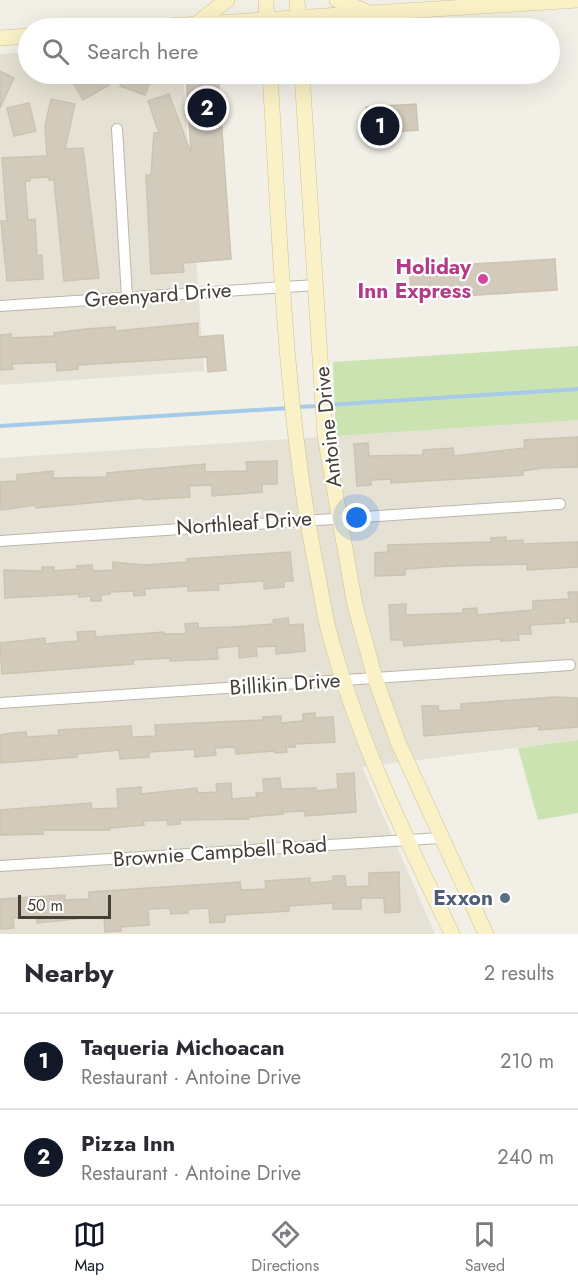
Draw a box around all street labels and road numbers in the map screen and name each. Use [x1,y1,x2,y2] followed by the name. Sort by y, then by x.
[84,275,233,315] street label: Greenyard Drive
[307,365,349,489] street label: Antoine Drive
[175,503,313,543] street label: Northleaf Drive
[229,665,342,703] street label: Billikin Drive
[112,830,328,874] street label: Brownie Campbell Road

